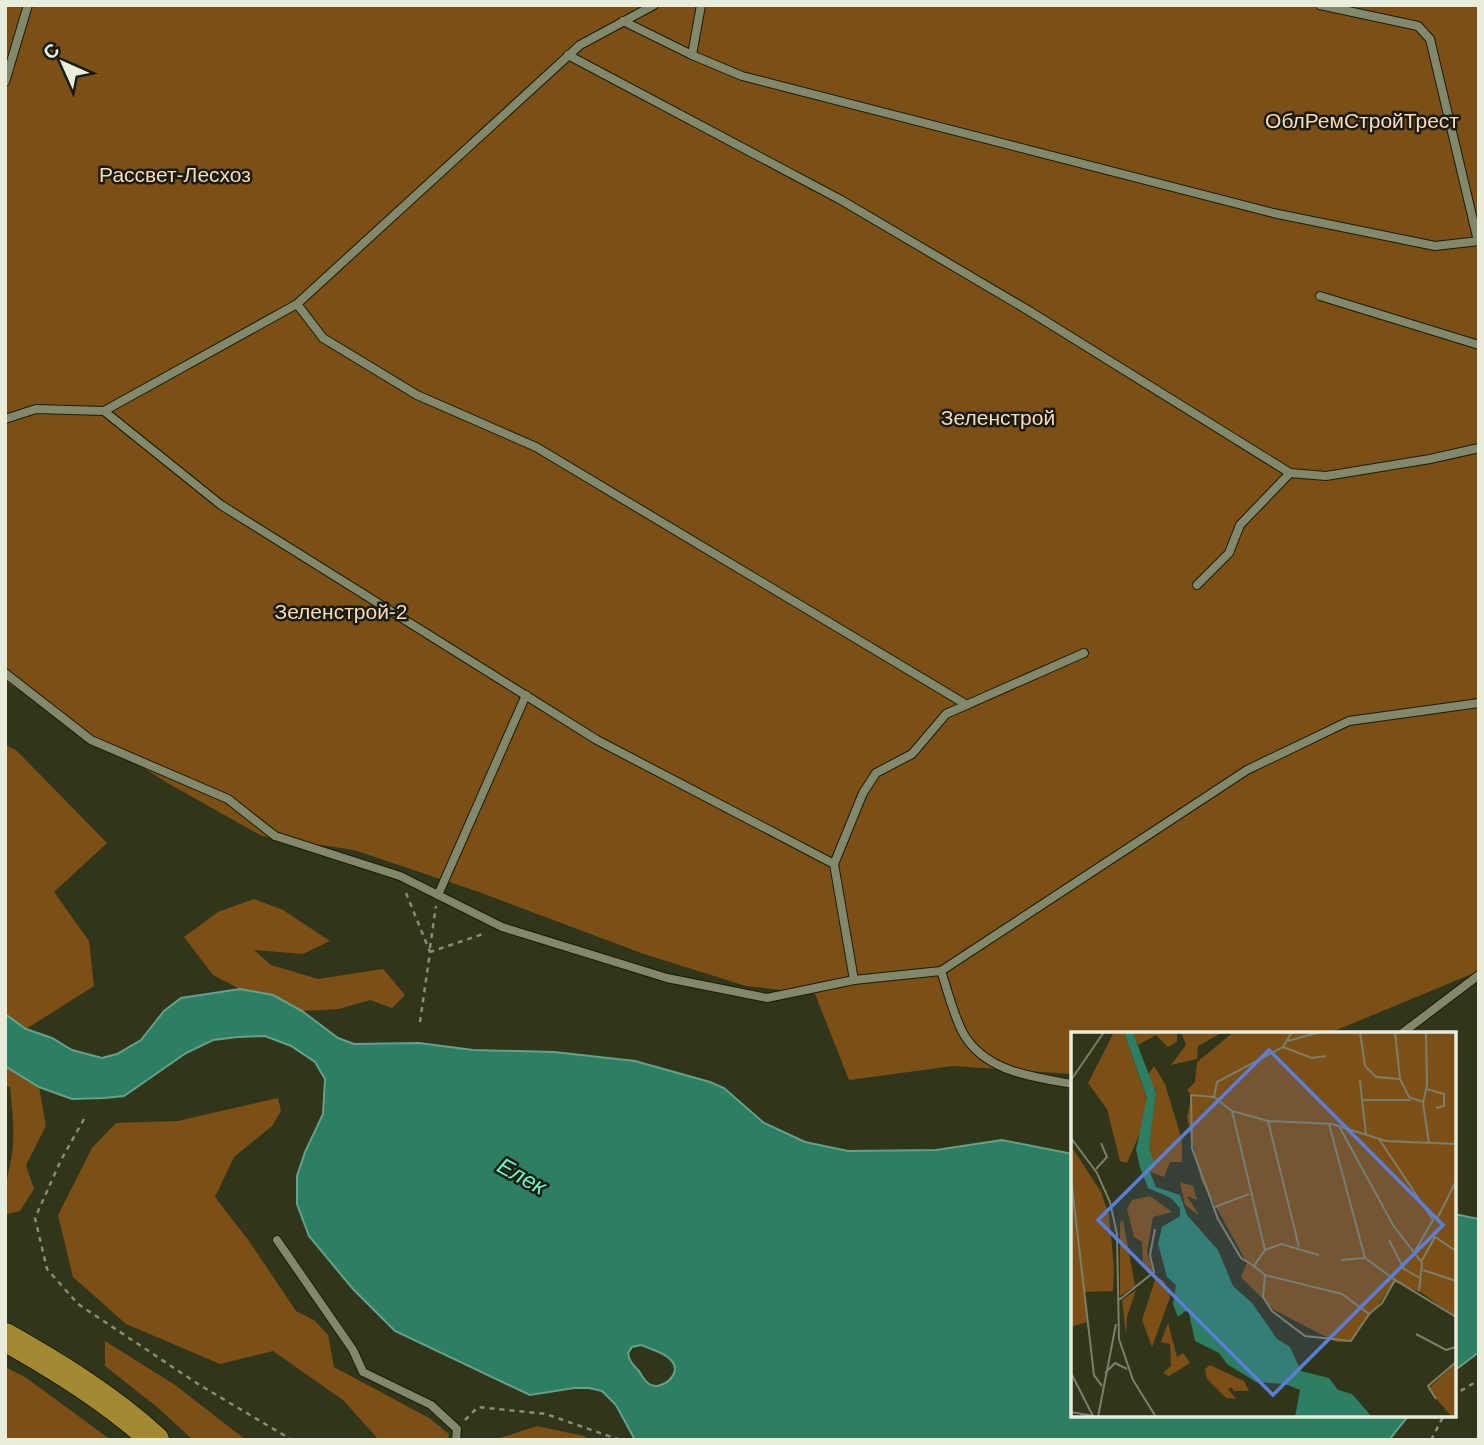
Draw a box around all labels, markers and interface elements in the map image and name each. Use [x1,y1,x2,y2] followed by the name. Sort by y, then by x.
[28,28,98,98] north arrow
[39,39,64,64] text: С
[1265,109,1459,132] park label: ОблРемСтройТрест
[99,163,251,186] park label: Рассвет-Лесхоз
[941,406,1055,429] park label: Зеленстрой
[274,600,408,623] park label: Зеленстрой-2
[1071,1032,1456,1417] inset map
[493,1152,552,1201] water label: Елек

